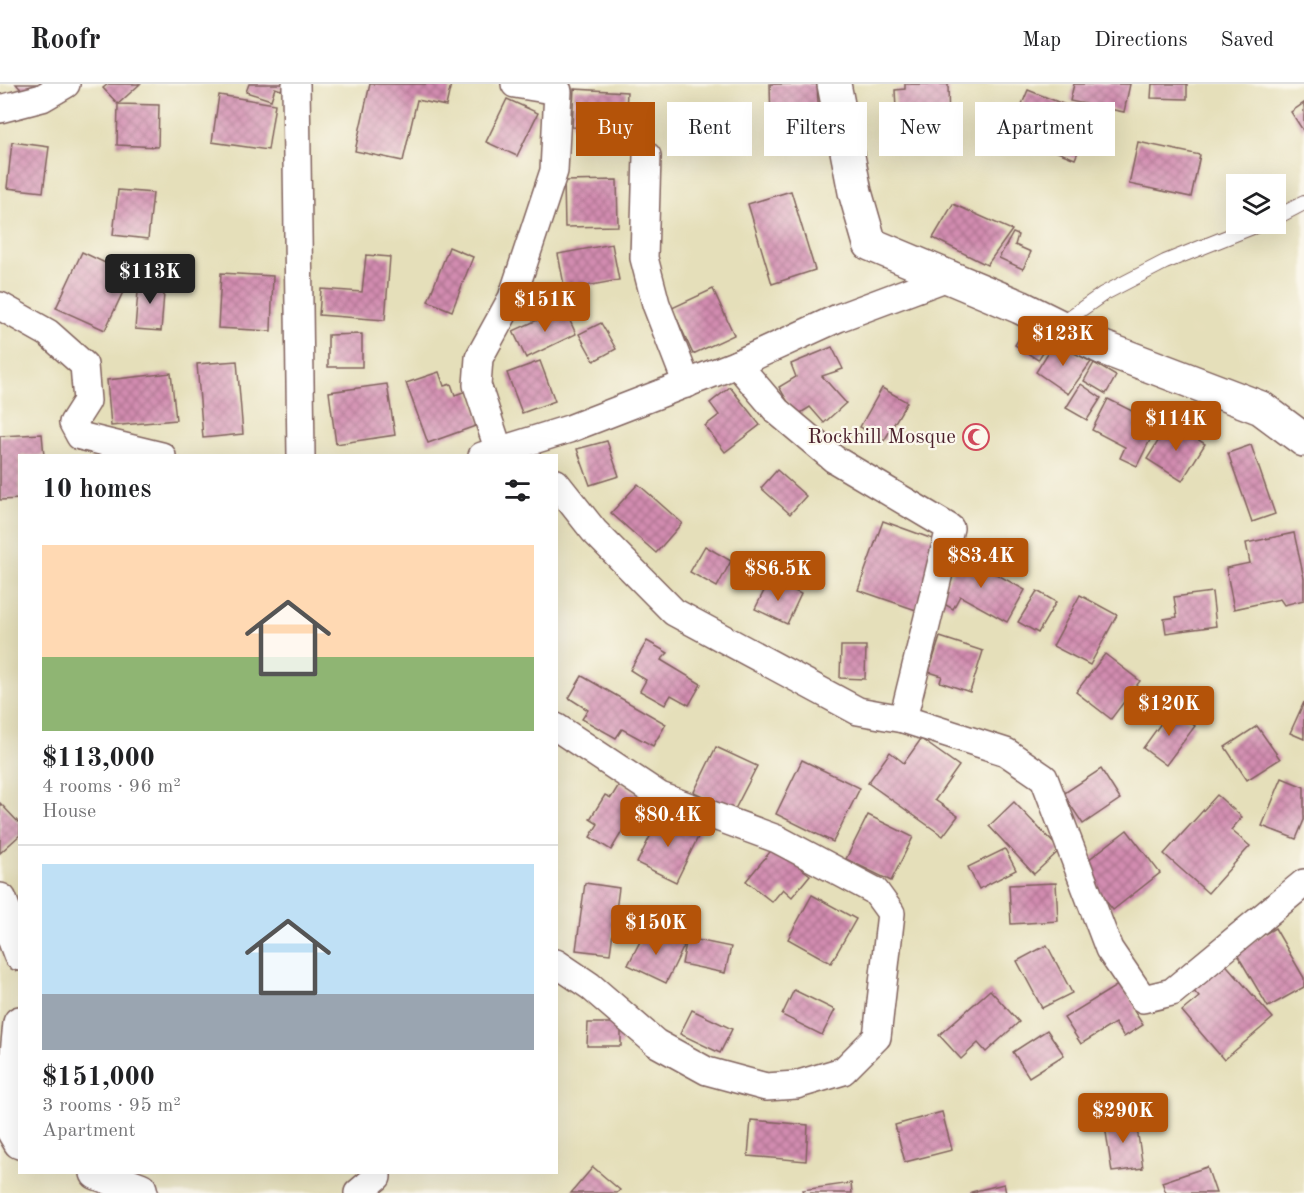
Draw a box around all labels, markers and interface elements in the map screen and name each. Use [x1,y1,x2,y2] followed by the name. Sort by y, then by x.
[30,27,101,55] text: Roofr
[1022,30,1061,51] text: Map
[1094,30,1188,51] text: Directions
[1221,30,1274,51] text: Saved
[576,102,655,156] chip: Buy
[667,102,752,156] chip: Rent
[764,102,867,156] chip: Filters
[879,102,963,156] chip: New
[975,102,1115,156] chip: Apartment
[1226,174,1286,234] map controls
[1226,174,1286,234] button: layers
[108,254,192,305] pin: $113K
[119,263,181,283] text: $113K
[503,282,587,333] pin: $151K
[514,291,576,311] text: $151K
[1021,316,1105,367] pin: $123K
[1032,325,1094,345] text: $123K
[1134,401,1218,452] pin: $114K
[1145,410,1207,430] text: $114K
[961,422,991,452] mosque icon: Rockhill Mosque
[808,427,956,448] place label: Rockhill Mosque
[501,474,534,507] icon: filters
[42,477,151,503] text: 10 homes
[932,538,1030,589] pin: $83.4K
[947,547,1015,567] text: $83.4K
[729,551,827,602] pin: $86.5K
[744,560,812,580] text: $86.5K
[234,584,342,692] icon: home
[1127,686,1211,737] pin: $120K
[1138,695,1200,715] text: $120K
[42,746,155,772] text: $113,000
[42,777,181,797] text: 4 rooms · 96 m²
[619,797,717,848] pin: $80.4K
[42,802,96,822] text: House
[634,806,702,826] text: $80.4K
[234,903,342,1011] icon: home
[614,905,698,956] pin: $150K
[625,914,687,934] text: $150K
[42,1065,155,1091] text: $151,000
[1081,1093,1165,1144] pin: $290K
[42,1096,181,1116] text: 3 rooms · 95 m²
[1092,1102,1154,1122] text: $290K
[42,1121,136,1141] text: Apartment

